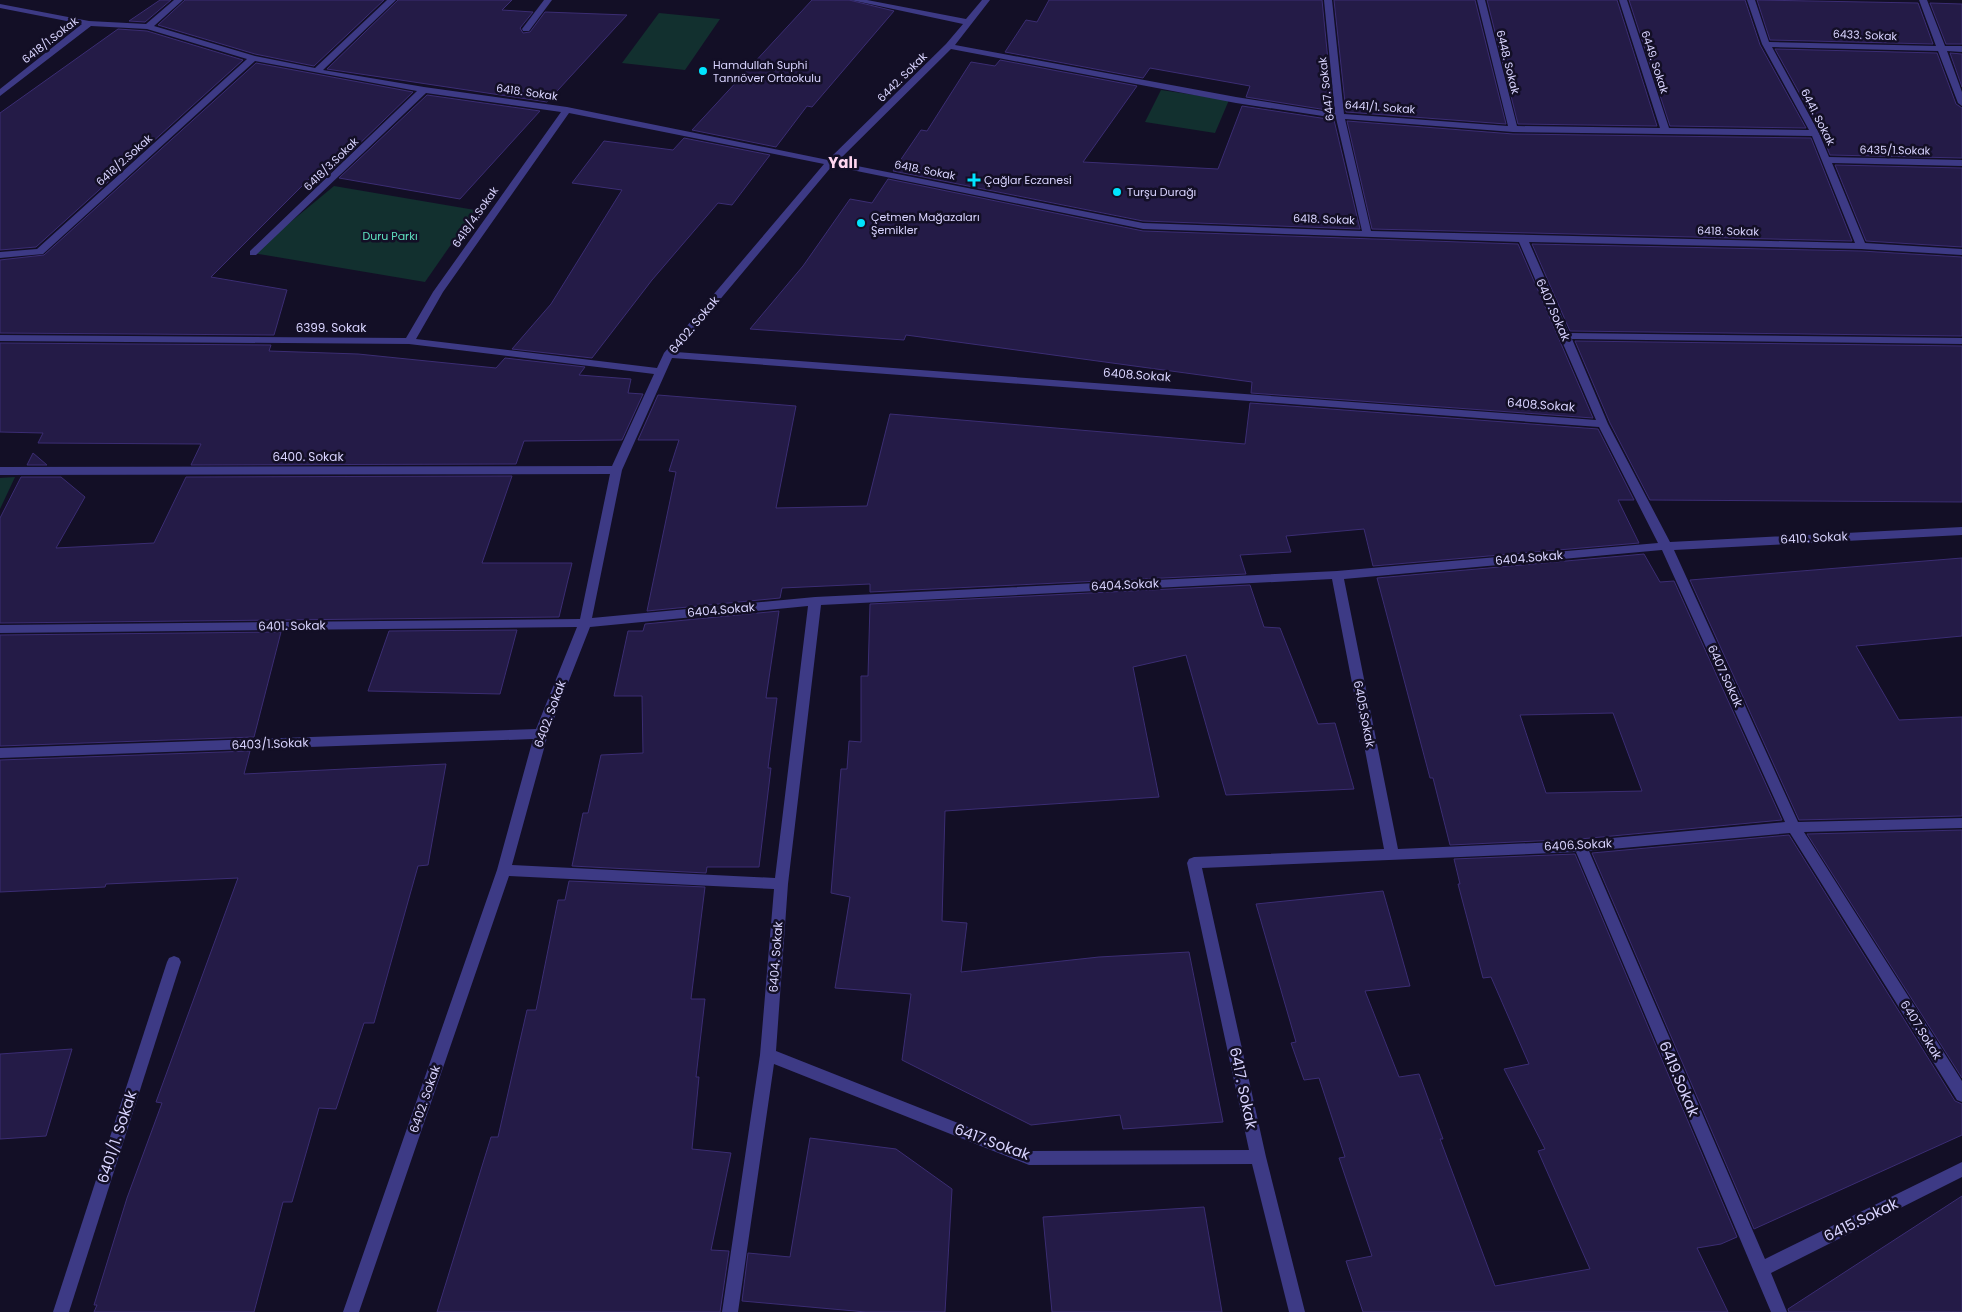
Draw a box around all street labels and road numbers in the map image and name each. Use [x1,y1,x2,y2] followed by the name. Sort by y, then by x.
[18,13,82,67] street label: 6418/1.Sokak
[1833,26,1898,44] street label: 6433. Sokak
[1492,28,1524,96] street label: 6448. Sokak
[1637,28,1673,96] street label: 6449. Sokak
[873,48,931,106] street label: 6442. Sokak
[1314,56,1338,122] street label: 6447. Sokak
[495,80,559,104] street label: 6418. Sokak
[1797,86,1839,148] street label: 6441. Sokak
[1344,97,1416,117] street label: 6441/1. Sokak
[92,130,156,190] street label: 6418/2.Sokak
[300,133,362,194] street label: 6418/3.Sokak
[1860,141,1931,159] street label: 6435/1.Sokak
[893,156,957,184] street label: 6418. Sokak
[448,183,502,251] street label: 6418/4.Sokak
[1293,210,1356,228] street label: 6418. Sokak
[1697,222,1759,240] street label: 6418. Sokak
[1532,276,1575,345] street label: 6407.Sokak
[664,292,723,357] street label: 6402. Sokak
[296,319,367,336] street label: 6399. Sokak
[1103,364,1172,385] street label: 6408.Sokak
[1507,394,1576,415] street label: 6408.Sokak
[272,448,344,465] street label: 6400. Sokak
[1780,527,1849,548] street label: 6410. Sokak
[1494,546,1564,569] street label: 6404.Sokak
[1091,574,1160,595] street label: 6404.Sokak
[686,598,756,621] street label: 6404.Sokak
[258,616,327,635] street label: 6401. Sokak
[1704,642,1748,710] street label: 6407.Sokak
[529,677,570,750] street label: 6402. Sokak
[1350,679,1379,750] street label: 6405.Sokak
[231,734,310,753] street label: 6403/1.Sokak
[1544,834,1613,855] street label: 6406.Sokak
[765,920,787,993] street label: 6404. Sokak
[1896,997,1947,1063] street label: 6407.Sokak
[1654,1038,1705,1120] street label: 6419.Sokak
[1225,1045,1262,1131] street label: 6417. Sokak
[405,1062,444,1135] street label: 6402. Sokak
[92,1088,141,1186] street label: 6401/1. Sokak
[951,1118,1033,1165] street label: 6417.Sokak
[1820,1192,1902,1247] street label: 6415.Sokak

